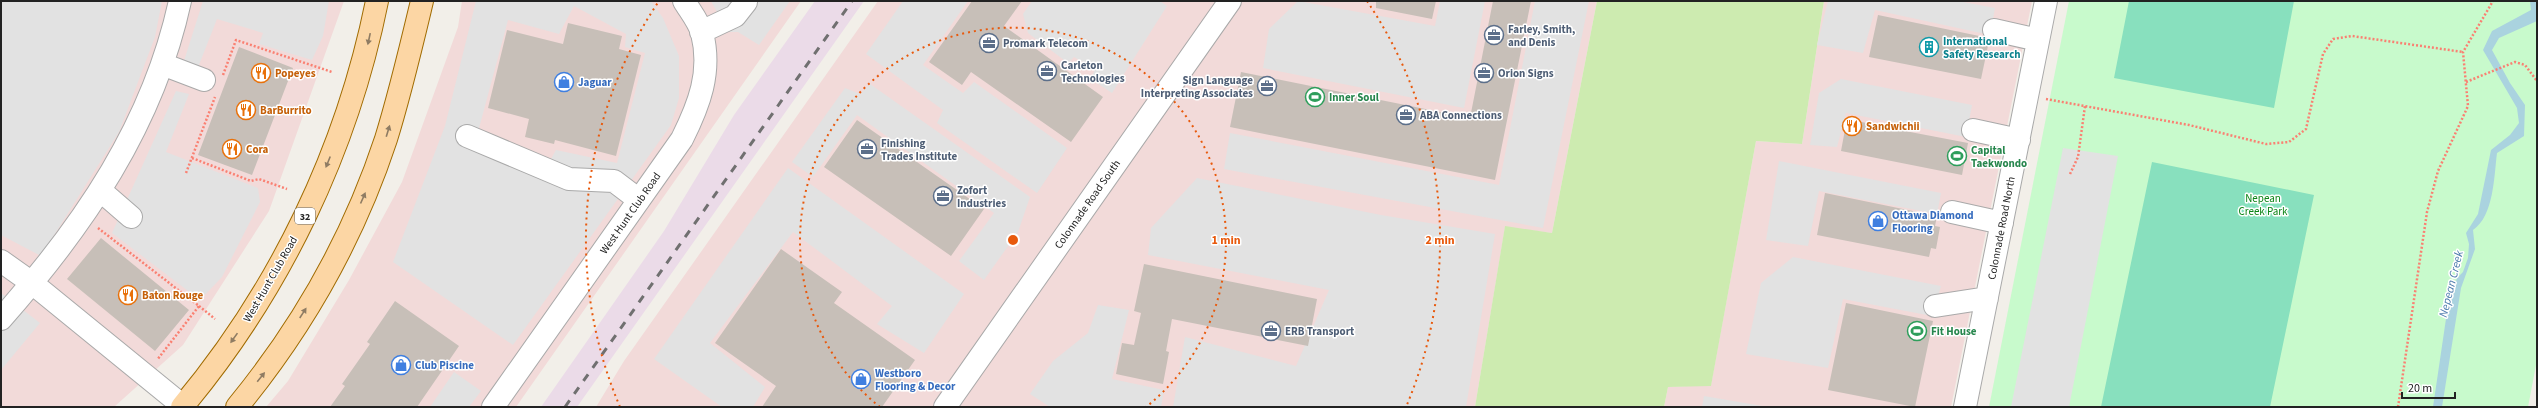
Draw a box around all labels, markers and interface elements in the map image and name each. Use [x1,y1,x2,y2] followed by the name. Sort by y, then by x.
[1508,22,1575,50] place label: Farley, Smith, and Denis
[1483,24,1505,46] office icon: Farley, Smith, and Denis
[978,32,1000,54] office icon: Promark Telecom
[366,33,372,45] one-way arrow
[1943,34,2021,62] place label: International Safety Research
[1003,36,1088,51] place label: Promark Telecom
[1918,36,1940,58] building icon: International Safety Research
[1061,58,1125,86] place label: Carleton Technologies
[1036,60,1058,82] office icon: Carleton Technologies
[250,62,272,84] restaurant icon: Popeyes
[1473,62,1495,84] office icon: Orion Signs
[275,66,316,81] place label: Popeyes
[1498,66,1554,81] place label: Orion Signs
[553,71,575,93] shop icon: Jaguar
[1141,73,1253,101] place label: Sign Language Interpreting Associates
[578,75,612,90] place label: Jaguar
[1256,75,1278,97] office icon: Sign Language Interpreting Associates
[1304,86,1326,108] sports icon: Inner Soul
[1329,90,1380,105] place label: Inner Soul
[235,99,257,121] restaurant icon: BarBurrito
[260,103,312,118] place label: BarBurrito
[1395,104,1417,126] office icon: ABA Connections
[1419,108,1502,123] place label: ABA Connections
[1841,115,1863,137] restaurant icon: Sandwichii
[1866,119,1920,134] place label: Sandwichii
[385,125,391,137] one-way arrow
[881,136,958,164] place label: Finishing Trades Institute
[221,138,243,160] restaurant icon: Cora
[856,138,878,160] office icon: Finishing Trades Institute
[246,142,269,157] place label: Cora
[1971,143,2027,171] place label: Capital Taekwondo
[1946,145,1968,167] sports icon: Capital Taekwondo
[325,157,331,169] one-way arrow
[1051,157,1124,252] street label: Colonnade Road South
[597,169,664,257] street label: West Hunt Club Road
[1984,175,2019,281] street label: Colonnade Road North
[957,183,1006,211] place label: Zofort Industries
[932,185,954,207] office icon: Zofort Industries
[2238,191,2288,219] park label: Nepean Creek Park
[360,192,366,204] one-way arrow
[295,208,315,224] road number: 32
[1892,208,1974,236] place label: Ottawa Diamond Flooring
[1867,210,1889,232] shop icon: Ottawa Diamond Flooring
[1211,232,1241,249] text: 1 min
[1425,232,1455,249] text: 2 min
[1006,233,1020,247] centre of rings
[240,234,301,325] street label: West Hunt Club Road
[2435,249,2468,319] water label: Nepean Creek
[117,284,139,306] restaurant icon: Baton Rouge
[142,288,204,303] place label: Baton Rouge
[300,307,307,319] one-way arrow
[1260,320,1282,342] office icon: ERB Transport
[1906,320,1928,342] sports icon: Fit House
[1285,324,1355,339] place label: ERB Transport
[1931,324,1977,339] place label: Fit House
[230,333,238,344] one-way arrow
[390,354,412,376] shop icon: Club Piscine
[415,358,474,373] place label: Club Piscine
[875,366,956,394] place label: Westboro Flooring & Decor
[850,368,872,390] shop icon: Westboro Flooring & Decor
[256,372,265,383] one-way arrow
[2402,374,2455,400] scale bar
[2408,380,2432,397] text: 20 m

